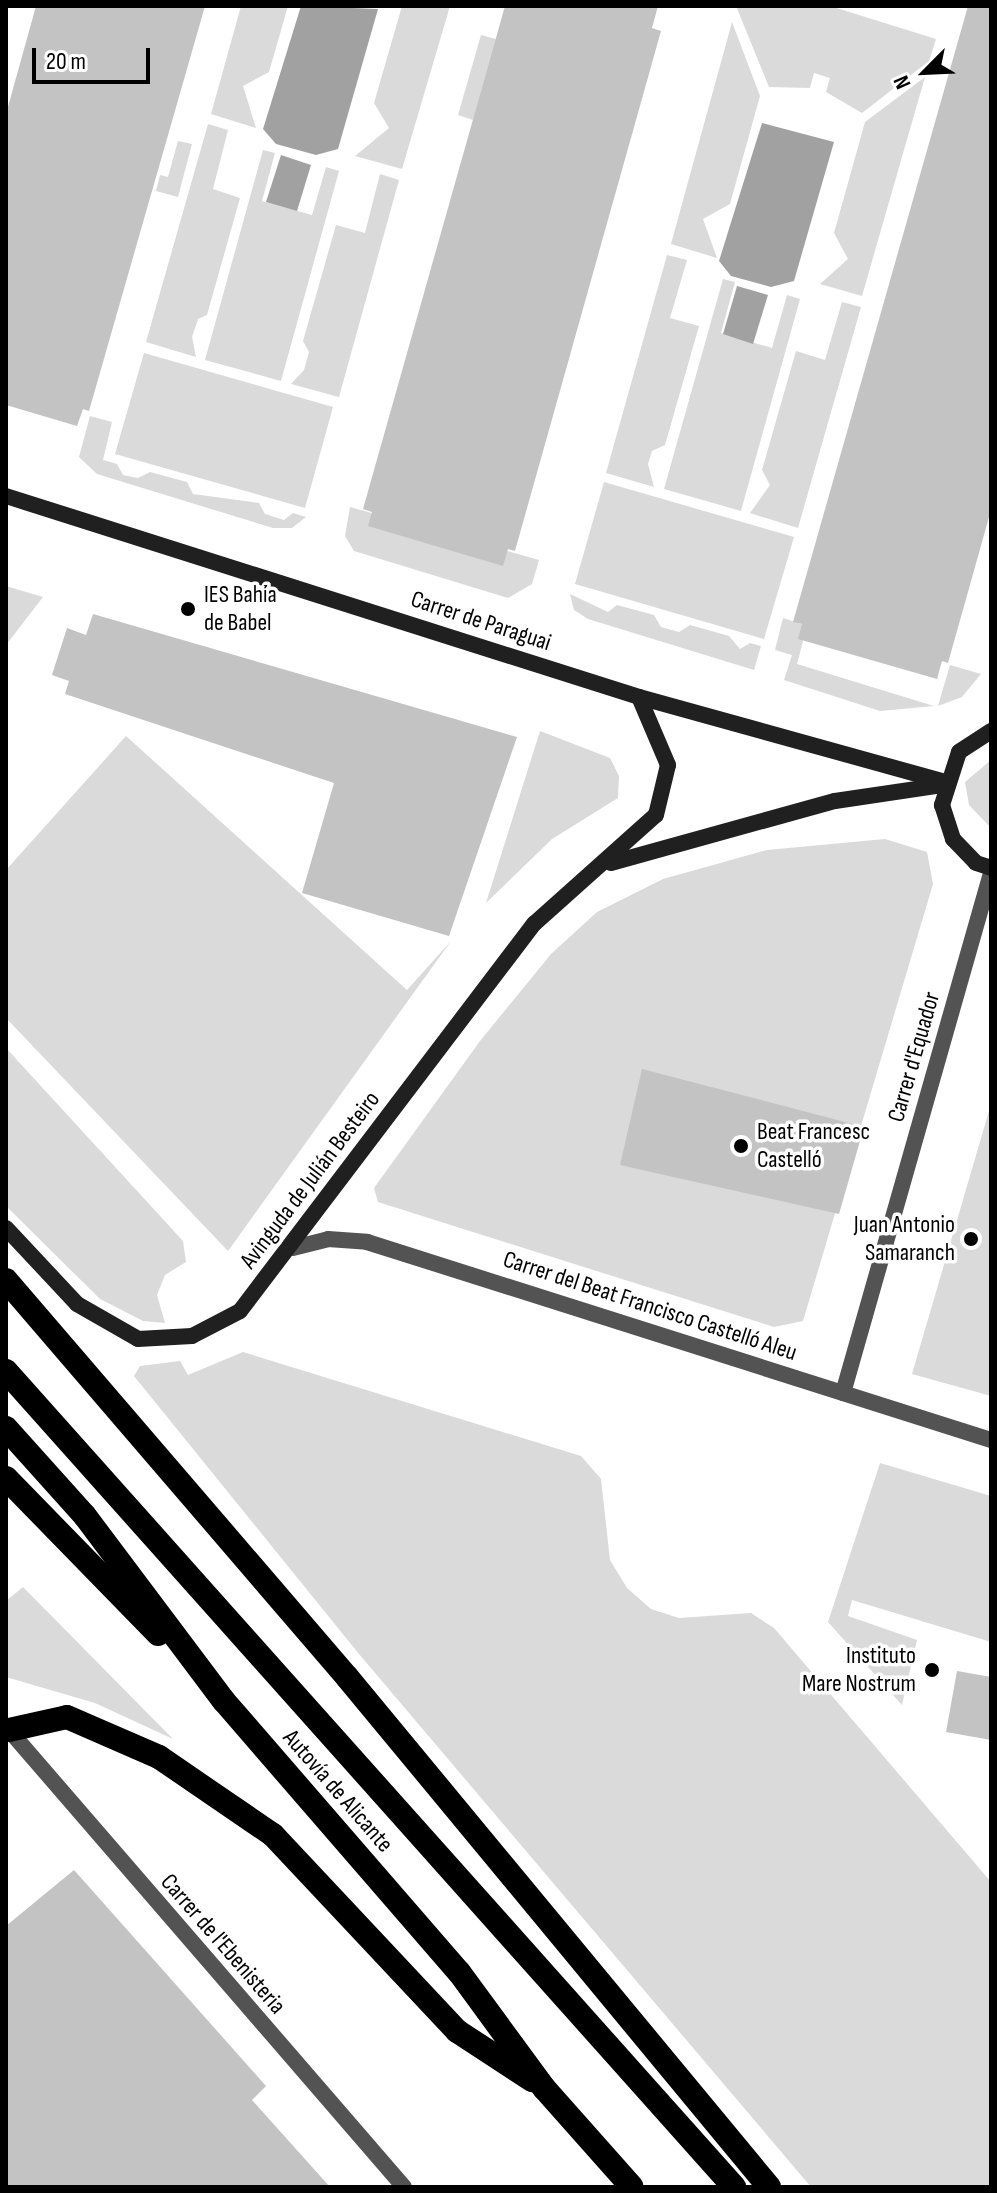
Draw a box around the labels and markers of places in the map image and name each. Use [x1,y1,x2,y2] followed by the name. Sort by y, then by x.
[204,581,277,637] place label: IES Bahía de Babel
[179,600,197,618] marker: IES Bahía de Babel
[757,1118,870,1174] place label: Beat Francesc Castelló
[732,1137,750,1155] marker: Beat Francesc Castelló
[854,1211,955,1267] place label: Juan Antonio Samaranch
[962,1230,980,1248] marker: Juan Antonio Samaranch
[802,1642,916,1698] place label: Instituto Mare Nostrum
[923,1661,941,1679] marker: Instituto Mare Nostrum

